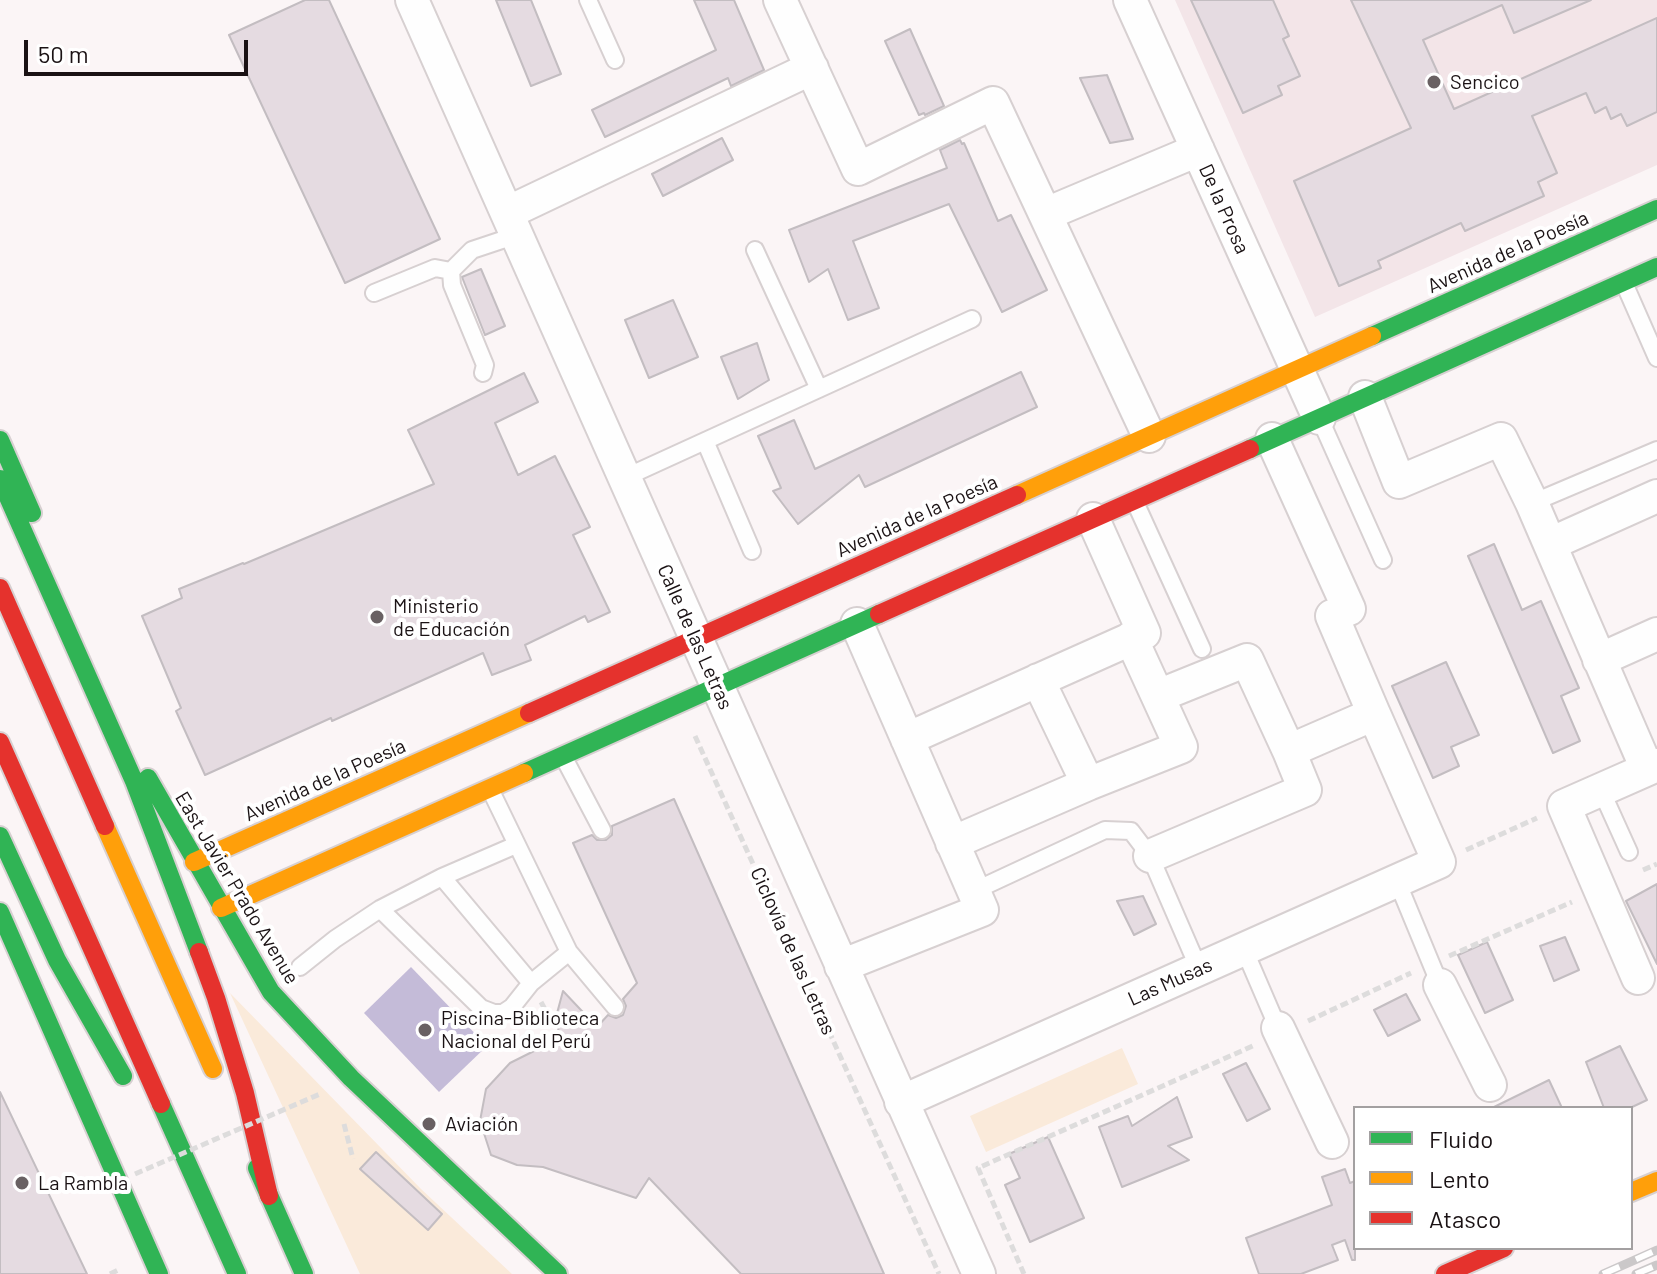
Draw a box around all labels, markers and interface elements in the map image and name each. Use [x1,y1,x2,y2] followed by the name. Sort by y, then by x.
[28,24,252,74] scale bar
[38,39,89,68] text: 50 m
[1450,70,1520,94] place label: Sencico
[1425,73,1443,91] marker: Sencico
[1194,160,1254,258] street label: De la Prosa
[1424,206,1592,298] street label: Avenida de la Poesía
[833,470,1001,562] street label: Avenida de la Poesía
[652,561,738,713] street label: Calle de las Letras
[393,594,510,641] place label: Ministerio de Educación
[368,608,386,626] marker: Ministerio de Educación
[241,734,409,826] street label: Avenida de la Poesía
[170,788,304,988] street label: East Javier Prado Avenue
[745,863,841,1039] street label: Ciclovía de las Letras
[1124,953,1216,1011] street label: Las Musas
[441,1006,599,1053] place label: Piscina-Biblioteca Nacional del Perú
[416,1021,434,1039] marker: Piscina-Biblioteca Nacional del Perú
[1353,1106,1633,1250] legend
[445,1112,518,1136] place label: Aviación
[420,1115,438,1133] marker: Aviación
[1429,1124,1493,1153] text: Fluido
[1429,1164,1490,1193] text: Lento
[38,1171,128,1195] place label: La Rambla
[13,1174,31,1192] marker: La Rambla
[1429,1204,1501,1233] text: Atasco

